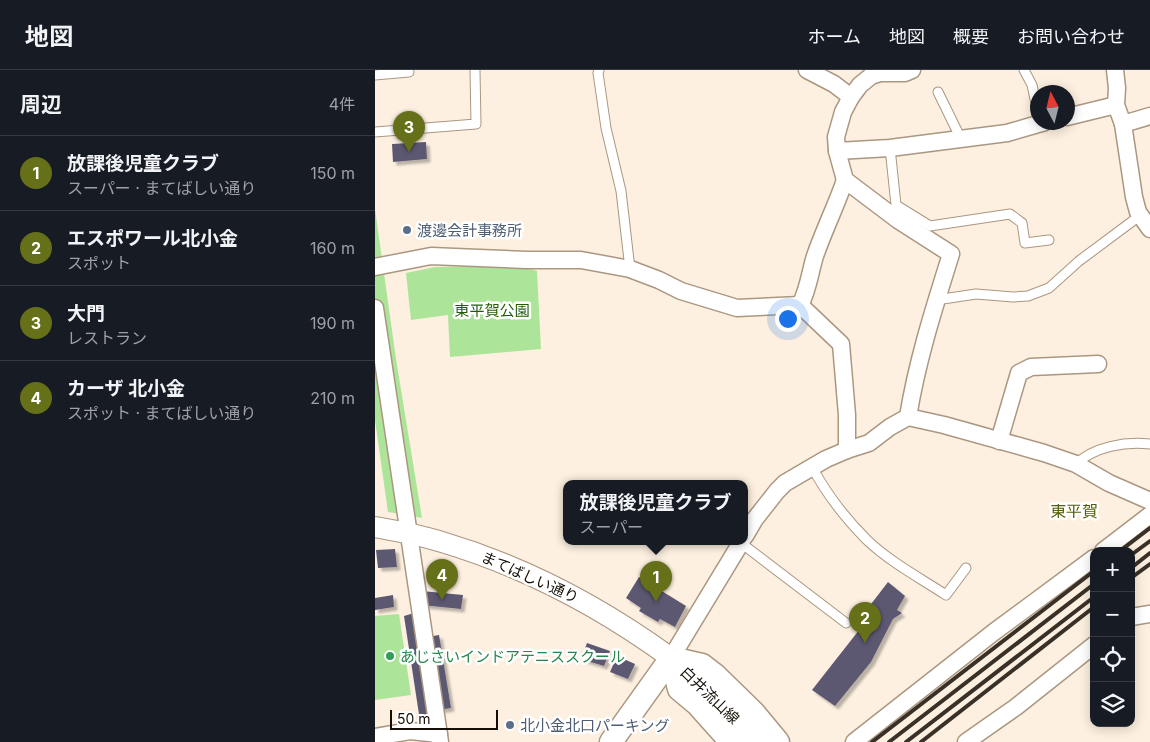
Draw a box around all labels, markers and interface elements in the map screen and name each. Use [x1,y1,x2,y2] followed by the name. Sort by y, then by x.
[25,22,73,51] text: 地図
[808,26,861,47] text: ホーム
[889,26,925,47] text: 地図
[953,26,989,47] text: 概要
[1017,26,1125,47] text: お問い合わせ
[1030,85,1075,130] north arrow
[20,92,62,117] text: 周辺
[329,94,355,114] text: 4件
[393,111,425,152] pin: 3
[67,152,219,175] text: 放課後児童クラブ
[33,163,39,183] text: 1
[310,163,355,183] text: 150 m
[67,178,256,198] text: スーパー · まてばしい通り
[417,221,522,240] place label: 渡邊会計事務所
[401,224,413,236] marker: 渡邊会計事務所
[67,227,238,250] text: エスポワール北小金
[31,238,41,258] text: 2
[310,238,355,258] text: 160 m
[67,253,131,273] text: スポット
[454,301,530,320] park label: 東平賀公園
[67,302,105,325] text: 大門
[775,306,801,332] your location
[31,313,41,333] text: 3
[310,313,355,333] text: 190 m
[67,328,147,348] text: レストラン
[67,377,185,400] text: カーザ 北小金
[31,388,41,408] text: 4
[310,388,355,408] text: 210 m
[67,403,256,423] text: スポット · まてばしい通り
[563,480,748,545] popup
[579,491,732,514] text: 放課後児童クラブ
[1050,501,1098,521] district label: 東平賀
[579,517,643,537] text: スーパー
[478,547,582,607] street label: まてばしい通り
[1090,547,1135,727] map controls
[1090,547,1135,592] button: +
[426,559,458,600] pin: 4
[640,561,672,602] pin: 1
[1090,592,1135,637] button: −
[849,602,881,643] pin: 2
[1090,637,1135,682] button: locate
[400,647,625,666] place label: あじさいインドアテニススクール
[384,650,396,662] marker: あじさいインドアテニススクール
[676,662,744,728] street label: 白井流山線
[1090,682,1135,727] button: layers
[390,707,497,730] scale bar
[397,710,431,727] text: 50 m
[520,716,670,735] place label: 北小金北口パーキング
[504,719,516,731] marker: 北小金北口パーキング

